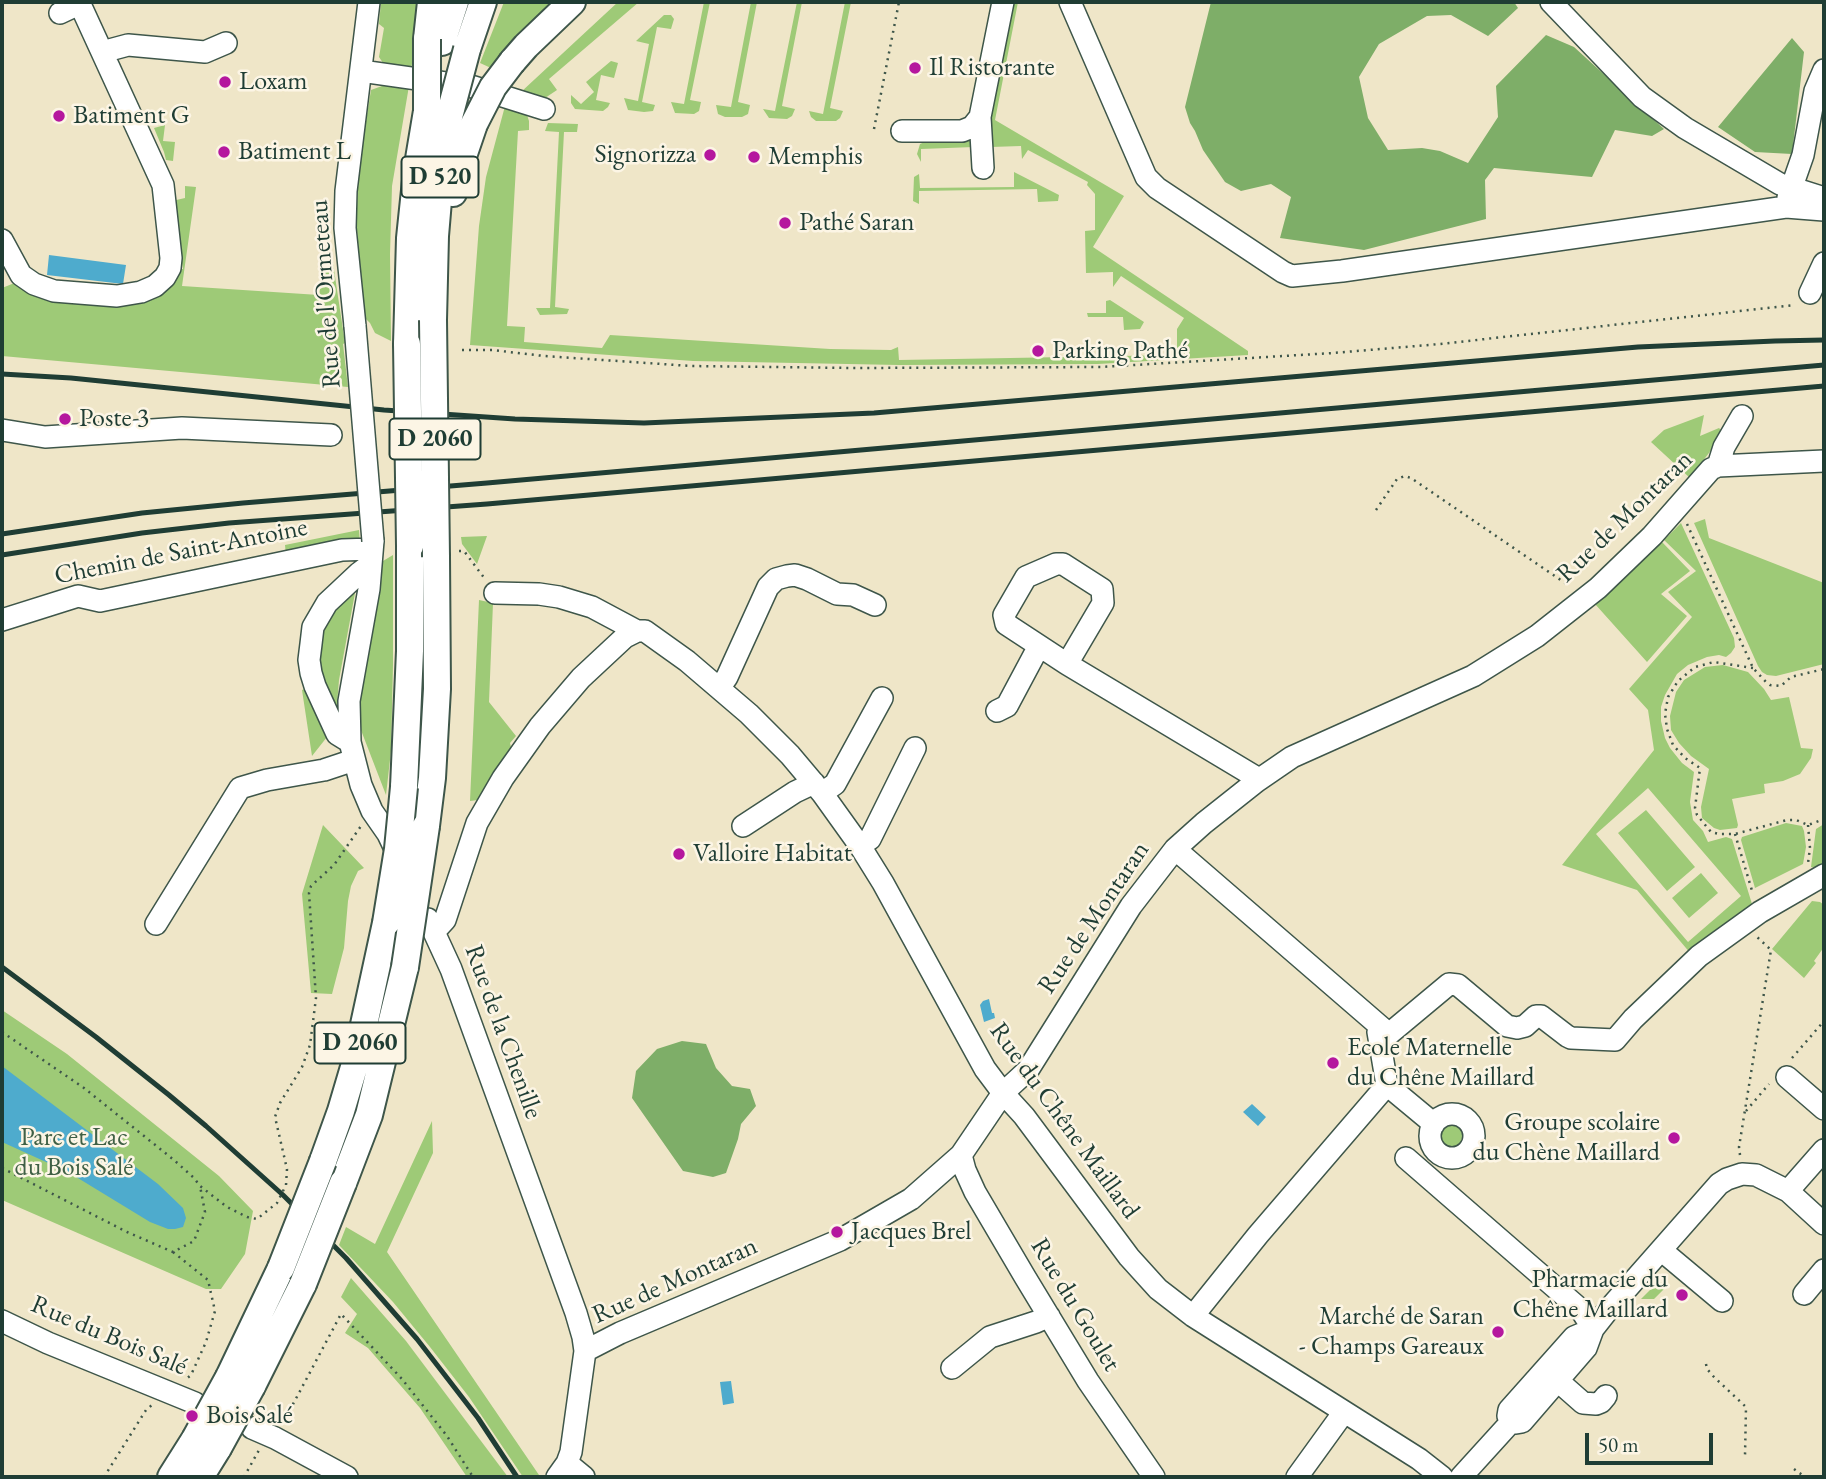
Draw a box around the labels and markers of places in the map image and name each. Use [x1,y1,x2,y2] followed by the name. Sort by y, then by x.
[929,52,1055,84] place label: Il Ristorante
[907,60,923,76] marker: Il Ristorante
[239,66,308,98] place label: Loxam
[217,74,233,90] marker: Loxam
[73,100,190,132] place label: Batiment G
[51,108,67,124] marker: Batiment G
[238,136,351,168] place label: Batiment L
[595,139,696,171] place label: Signorizza
[768,141,863,173] place label: Memphis
[216,144,232,160] marker: Batiment L
[702,147,718,163] marker: Signorizza
[746,149,762,165] marker: Memphis
[799,207,915,239] place label: Pathé Saran
[777,215,793,231] marker: Pathé Saran
[1052,335,1188,367] place label: Parking Pathé
[1030,343,1046,359] marker: Parking Pathé
[79,403,149,435] place label: Poste 3
[57,411,73,427] marker: Poste 3
[693,838,852,870] place label: Valloire Habitat
[671,846,687,862] marker: Valloire Habitat
[1347,1032,1534,1094] place label: Ecole Maternelle du Chêne Maillard
[1325,1055,1341,1071] marker: Ecole Maternelle du Chêne Maillard
[1473,1107,1660,1168] place label: Groupe scolaire du Chène Maillard
[1666,1130,1682,1146] marker: Groupe scolaire du Chène Maillard
[851,1216,972,1248] place label: Jacques Brel
[829,1224,845,1240] marker: Jacques Brel
[1513,1264,1668,1326] place label: Pharmacie du Chêne Maillard
[1674,1287,1690,1303] marker: Pharmacie du Chêne Maillard
[1299,1301,1484,1362] place label: Marché de Saran - Champs Gareaux
[1490,1324,1506,1340] marker: Marché de Saran - Champs Gareaux
[206,1400,293,1432] place label: Bois Salé
[184,1408,200,1424] marker: Bois Salé

